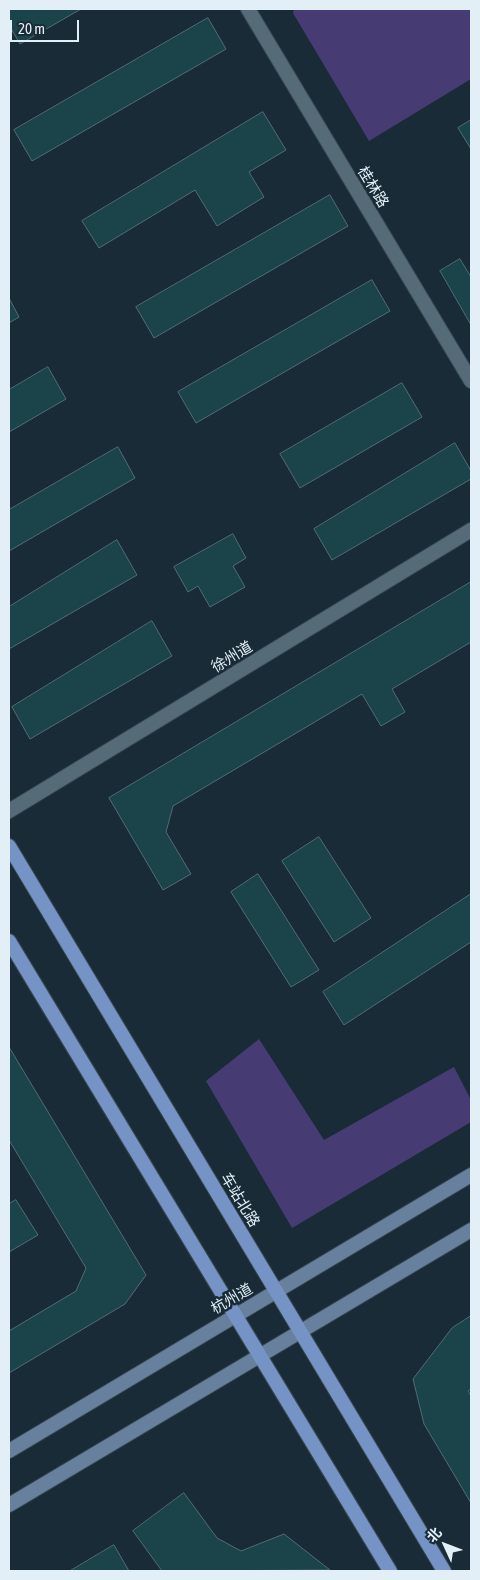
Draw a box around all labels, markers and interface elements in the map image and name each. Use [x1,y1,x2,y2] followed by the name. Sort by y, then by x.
[12,10,81,42] scale bar
[18,20,45,37] text: 20 m
[354,163,392,211] street label: 桂林路
[208,638,256,676] street label: 徐州道
[217,1170,263,1230] street label: 车站北路
[208,1280,256,1318] street label: 杭州道
[420,1520,470,1570] north arrow
[423,1524,445,1545] text: 北

